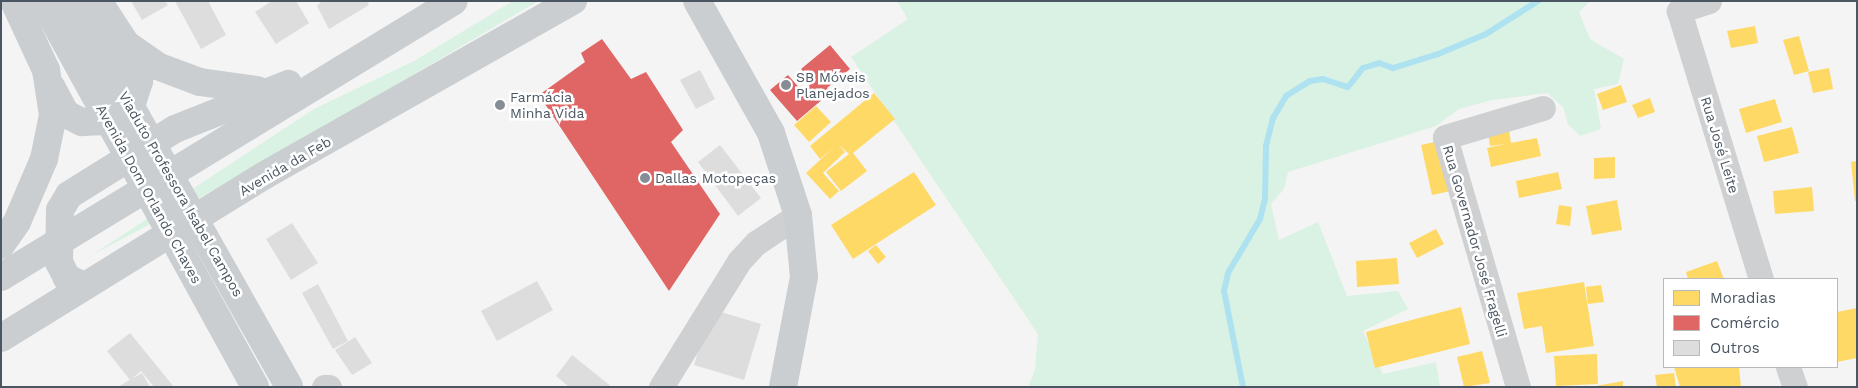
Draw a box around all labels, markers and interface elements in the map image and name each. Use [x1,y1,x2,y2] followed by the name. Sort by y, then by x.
[796,69,870,102] place label: SB Móveis Planejados
[780,79,792,91] marker: SB Móveis Planejados
[115,88,247,300] street label: Viaduto Professora Isabel Campos
[510,89,585,121] place label: Farmácia Minha Vida
[1697,94,1743,196] street label: Rua José Leite
[494,99,506,111] marker: Farmácia Minha Vida
[93,101,205,287] street label: Avenida Dom Orlando Chaves
[236,133,334,199] street label: Avenida da Feb
[1439,143,1511,339] street label: Rua Governador José Fragelli
[655,170,776,186] place label: Dallas Motopeças
[639,172,651,184] marker: Dallas Motopeças
[1663,278,1838,368] legend
[1710,289,1776,307] text: Moradias
[1710,314,1780,332] text: Comércio
[1710,339,1760,357] text: Outros

